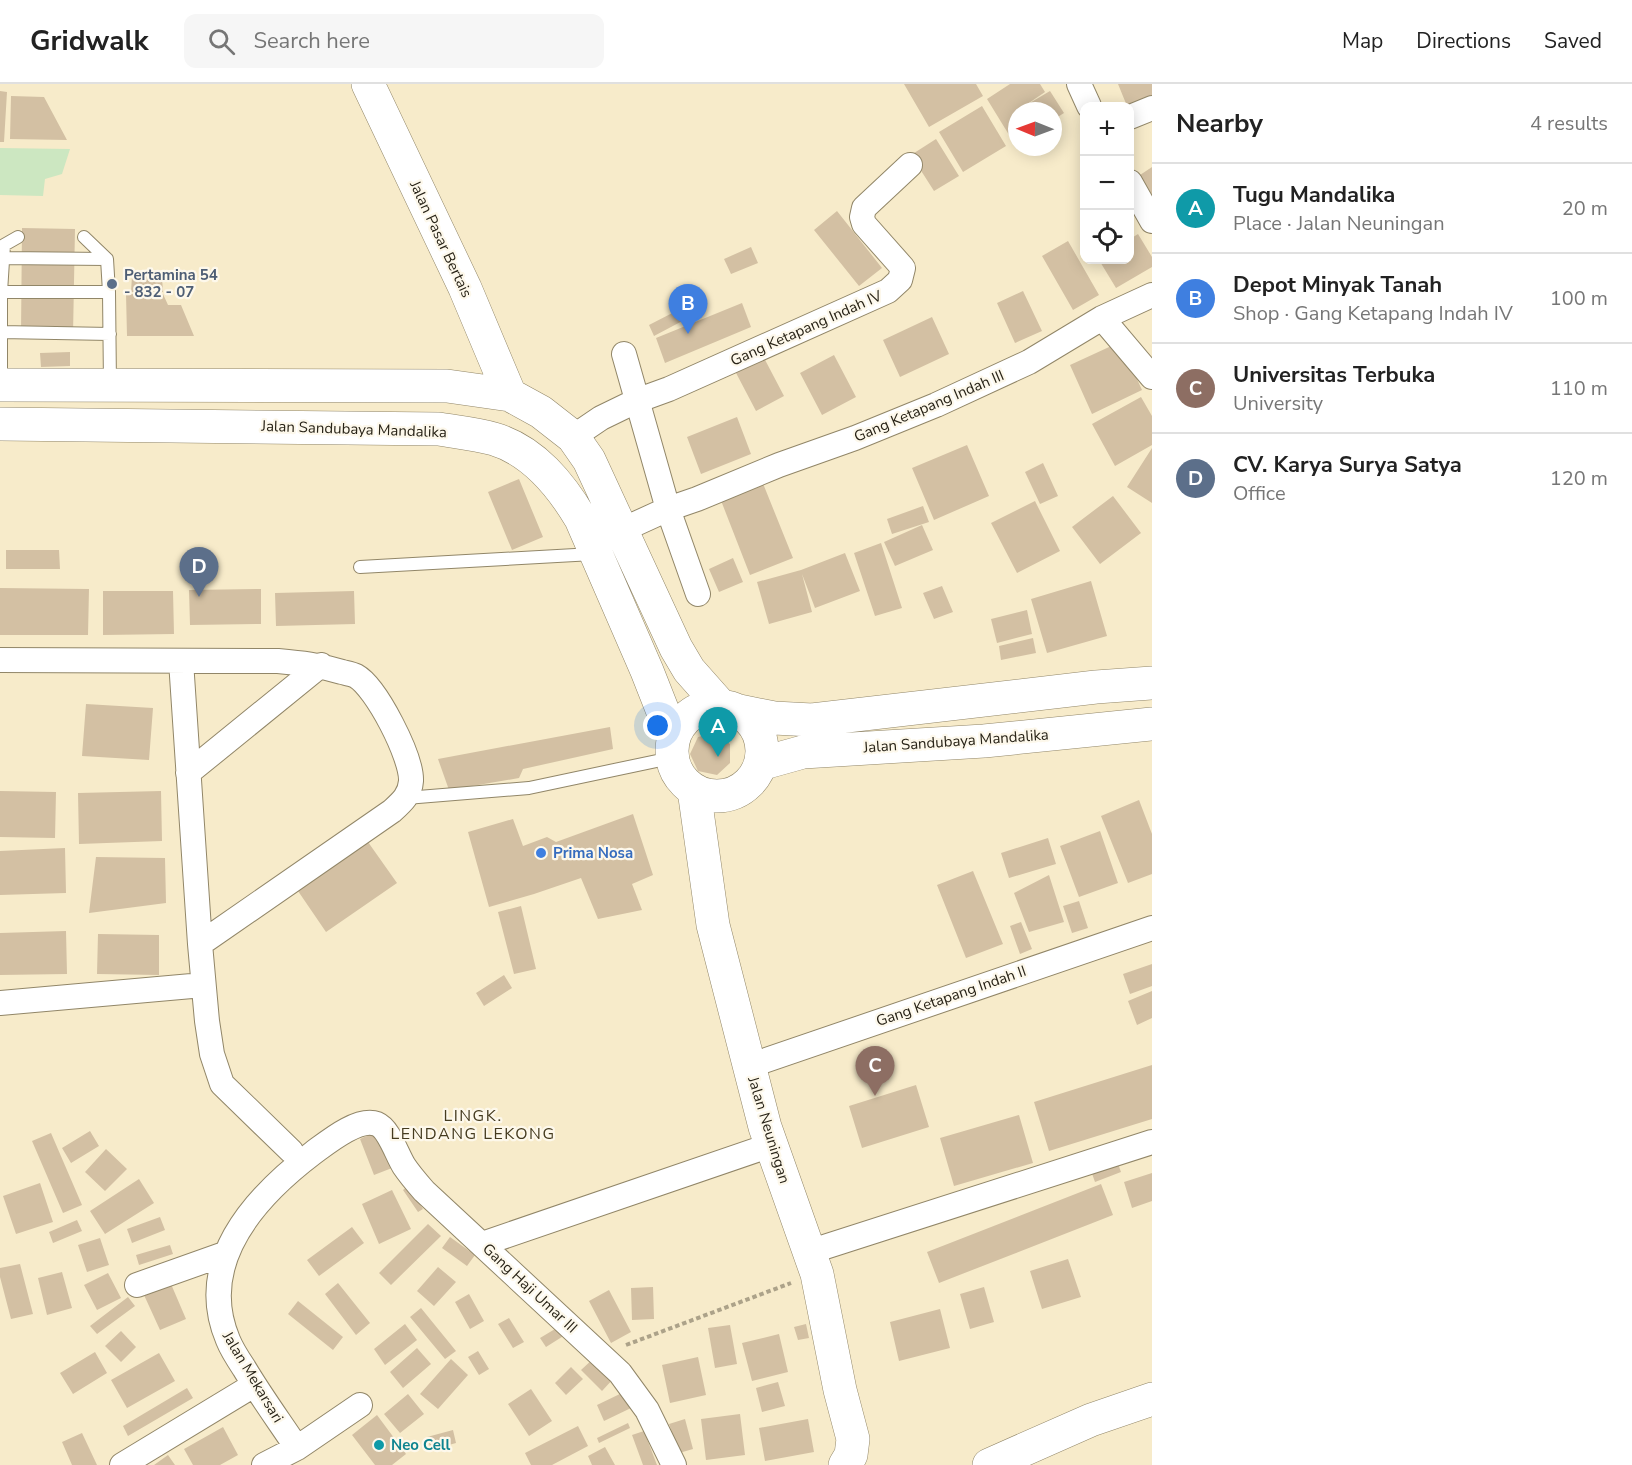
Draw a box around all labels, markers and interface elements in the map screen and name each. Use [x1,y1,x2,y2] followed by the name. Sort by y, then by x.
[184,14,604,68] search box
[30,22,148,60] text: Gridwalk
[205,25,238,58] icon: search
[253,26,370,56] text: Search here
[1342,27,1383,55] text: Map
[1416,27,1511,55] text: Directions
[1544,27,1602,55] text: Saved
[1008,102,1062,156] north arrow
[1080,102,1134,264] map controls
[1080,102,1134,156] button: +
[1176,106,1263,141] text: Nearby
[1530,110,1608,137] text: 4 results
[1080,156,1134,210] button: −
[405,176,477,301] street label: Jalan Pasar Bertais
[1233,180,1395,210] text: Tugu Mandalika
[1188,195,1203,222] text: A
[1562,195,1608,222] text: 20 m
[1080,210,1134,264] button: locate
[1233,210,1445,237] text: Place · Jalan Neuningan
[124,265,218,302] place label: Pertamina 54 - 832 - 07
[1233,270,1442,300] text: Depot Minyak Tanah
[105,277,119,291] marker: Pertamina 54 - 832 - 07
[668,284,708,334] pin: B
[727,285,886,370] street label: Gang Ketapang Indah IV
[1189,285,1202,312] text: B
[1550,285,1608,312] text: 100 m
[1233,300,1513,327] text: Shop · Gang Ketapang Indah IV
[1233,360,1435,390] text: Universitas Terbuka
[851,365,1007,447] street label: Gang Ketapang Indah III
[1189,375,1202,402] text: C
[1550,375,1608,402] text: 110 m
[1233,390,1323,417] text: University
[260,416,447,442] street label: Jalan Sandubaya Mandalika
[1233,450,1462,480] text: CV. Karya Surya Satya
[1188,465,1203,492] text: D
[1550,465,1608,492] text: 120 m
[1233,480,1286,507] text: Office
[180,548,218,597] pin: D
[698,708,738,757] pin: A
[643,711,672,740] your location
[862,725,1049,758] street label: Jalan Sandubaya Mandalika
[553,843,633,863] place label: Prima Nosa
[534,846,548,860] marker: Prima Nosa
[873,961,1029,1031] street label: Gang Ketapang Indah II
[856,1046,894,1096] pin: C
[743,1073,795,1186] street label: Jalan Neuningan
[390,1105,556,1145] district label: LINGK. LENDANG LEKONG
[478,1239,582,1337] street label: Gang Haji Umar III
[217,1327,288,1426] street label: Jalan Mekarsari
[391,1435,451,1455] place label: Neo Cell
[372,1438,386,1452] marker: Neo Cell

